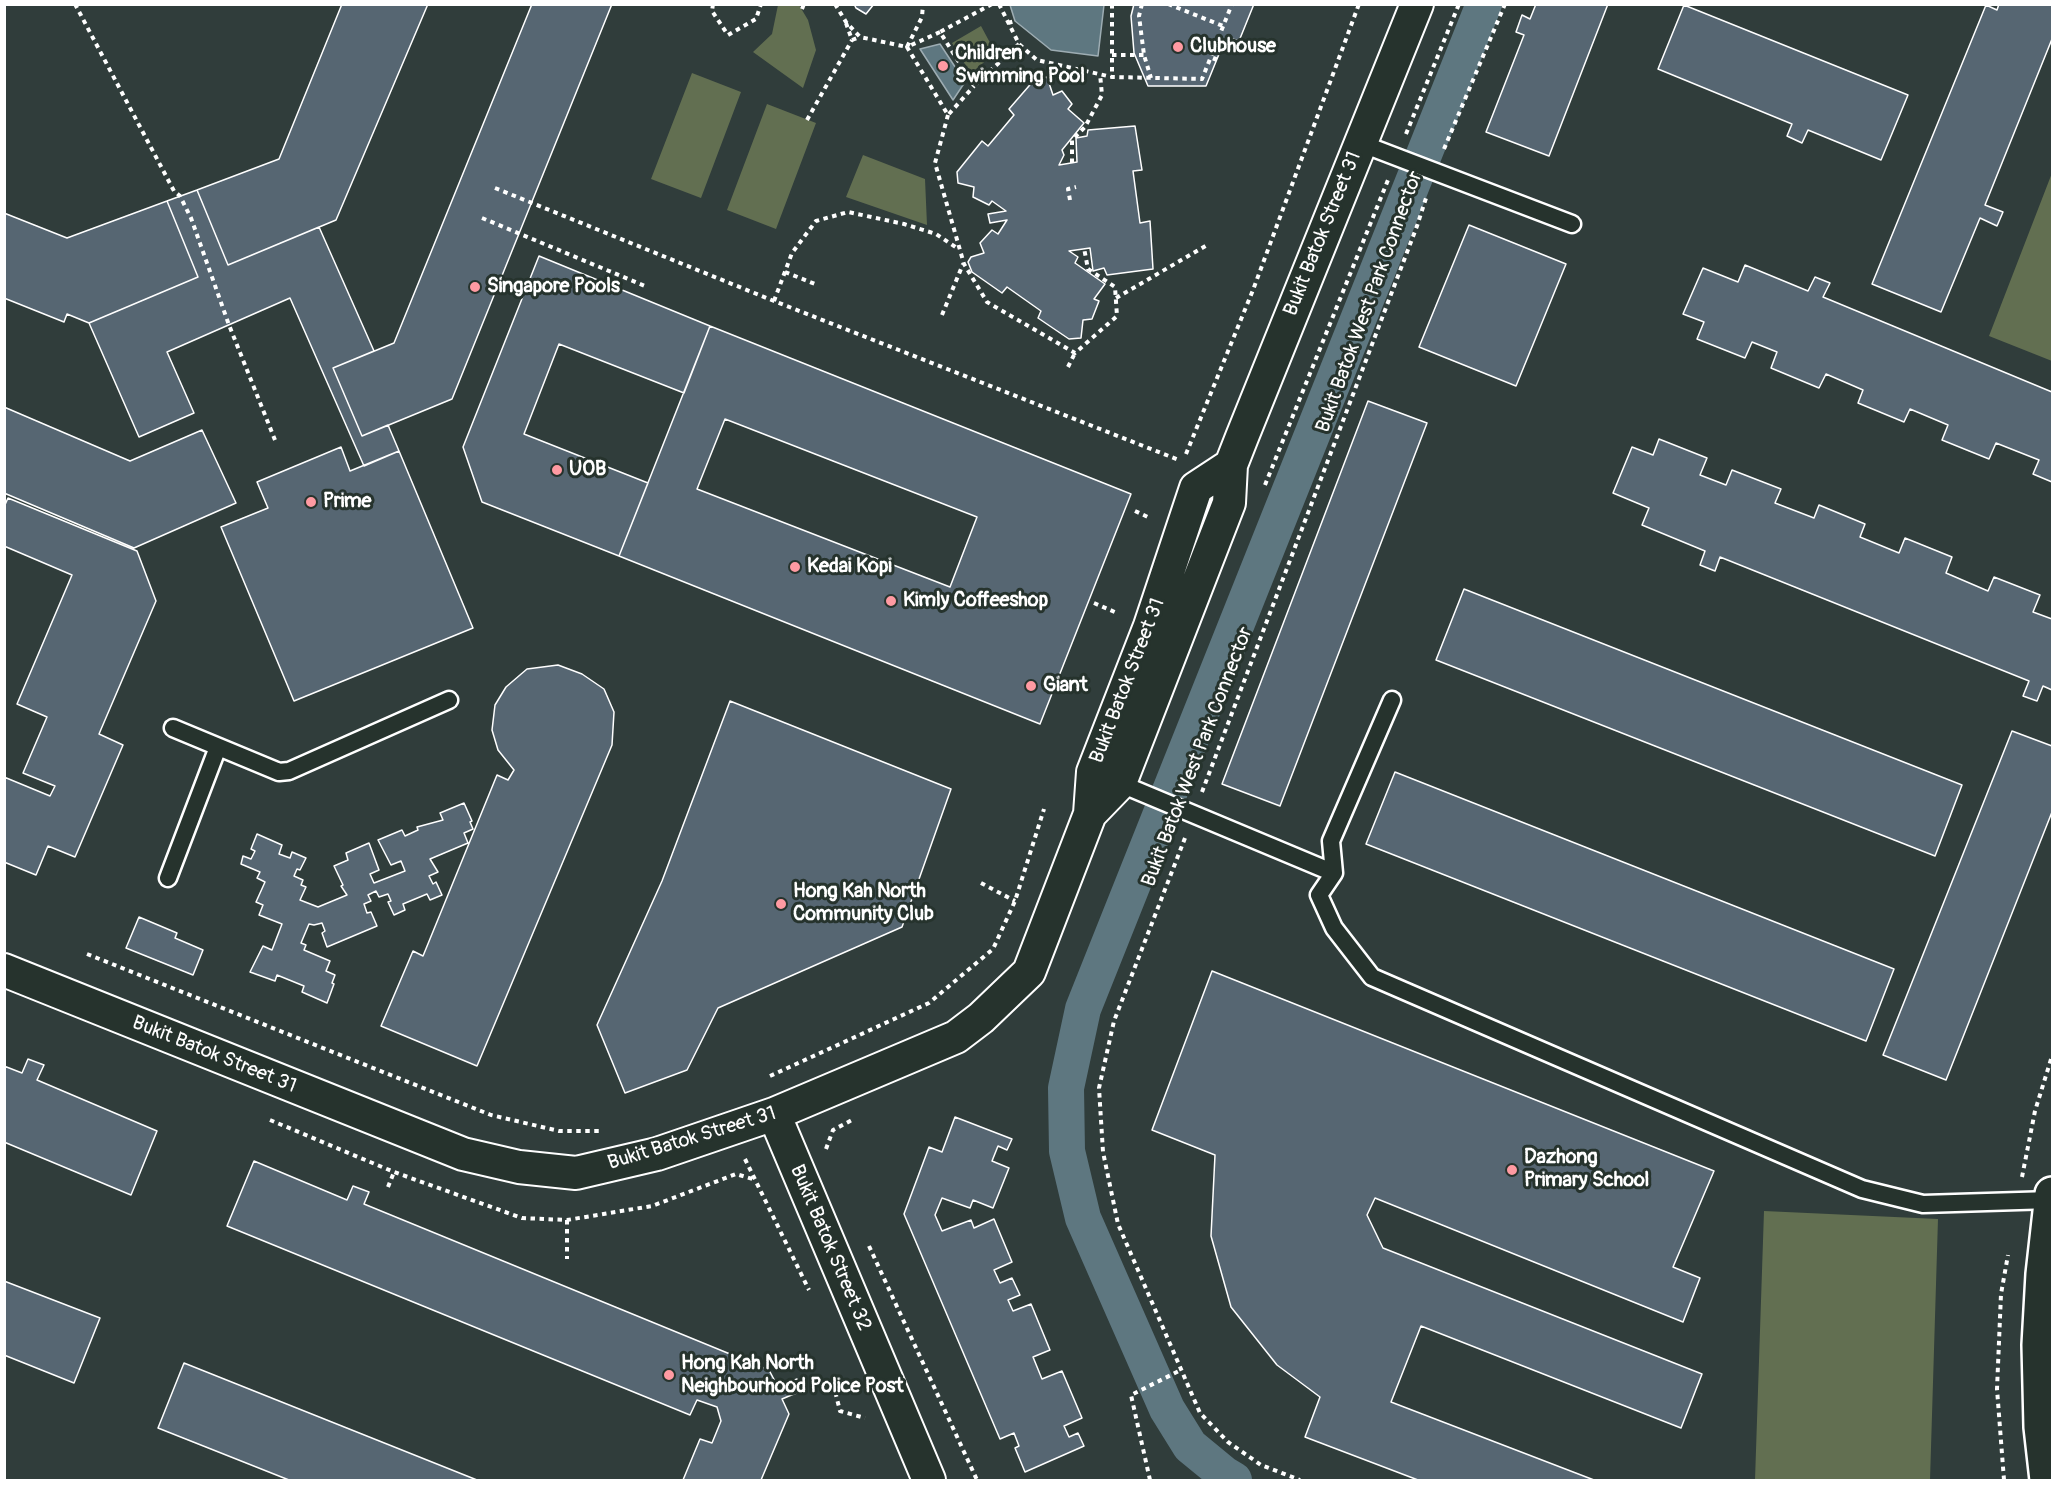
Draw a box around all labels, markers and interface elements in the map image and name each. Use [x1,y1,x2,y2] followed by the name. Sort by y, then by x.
[1190,35,1276,59] place label: Clubhouse
[1171,40,1185,54] marker: Clubhouse
[955,42,1085,89] place label: Children Swimming Pool
[936,59,950,73] marker: Children Swimming Pool
[1279,148,1367,320] street label: Bukit Batok Street 31
[1311,168,1429,436] street label: Bukit Batok West Park Connector
[487,275,620,299] place label: Singapore Pools
[468,280,482,294] marker: Singapore Pools
[569,458,606,482] place label: UOB
[550,463,564,477] marker: UOB
[323,490,371,514] place label: Prime
[304,495,318,509] marker: Prime
[807,555,892,579] place label: Kedai Kopi
[788,560,802,574] marker: Kedai Kopi
[903,589,1048,613] place label: Kimly Coffeeshop
[884,594,898,608] marker: Kimly Coffeeshop
[1085,595,1171,767] street label: Bukit Batok Street 31
[1137,624,1259,890] street label: Bukit Batok West Park Connector
[1043,674,1088,698] place label: Giant
[1024,679,1038,693] marker: Giant
[793,880,934,927] place label: Hong Kah North Community Club
[774,897,788,911] marker: Hong Kah North Community Club
[128,1011,300,1099] street label: Bukit Batok Street 31
[605,1102,779,1176] street label: Bukit Batok Street 31
[1524,1146,1649,1193] place label: Dazhong Primary School
[784,1161,876,1335] street label: Bukit Batok Street 32
[1505,1163,1519,1177] marker: Dazhong Primary School
[681,1352,904,1399] place label: Hong Kah North Neighbourhood Police Post
[662,1368,676,1382] marker: Hong Kah North Neighbourhood Police Post

